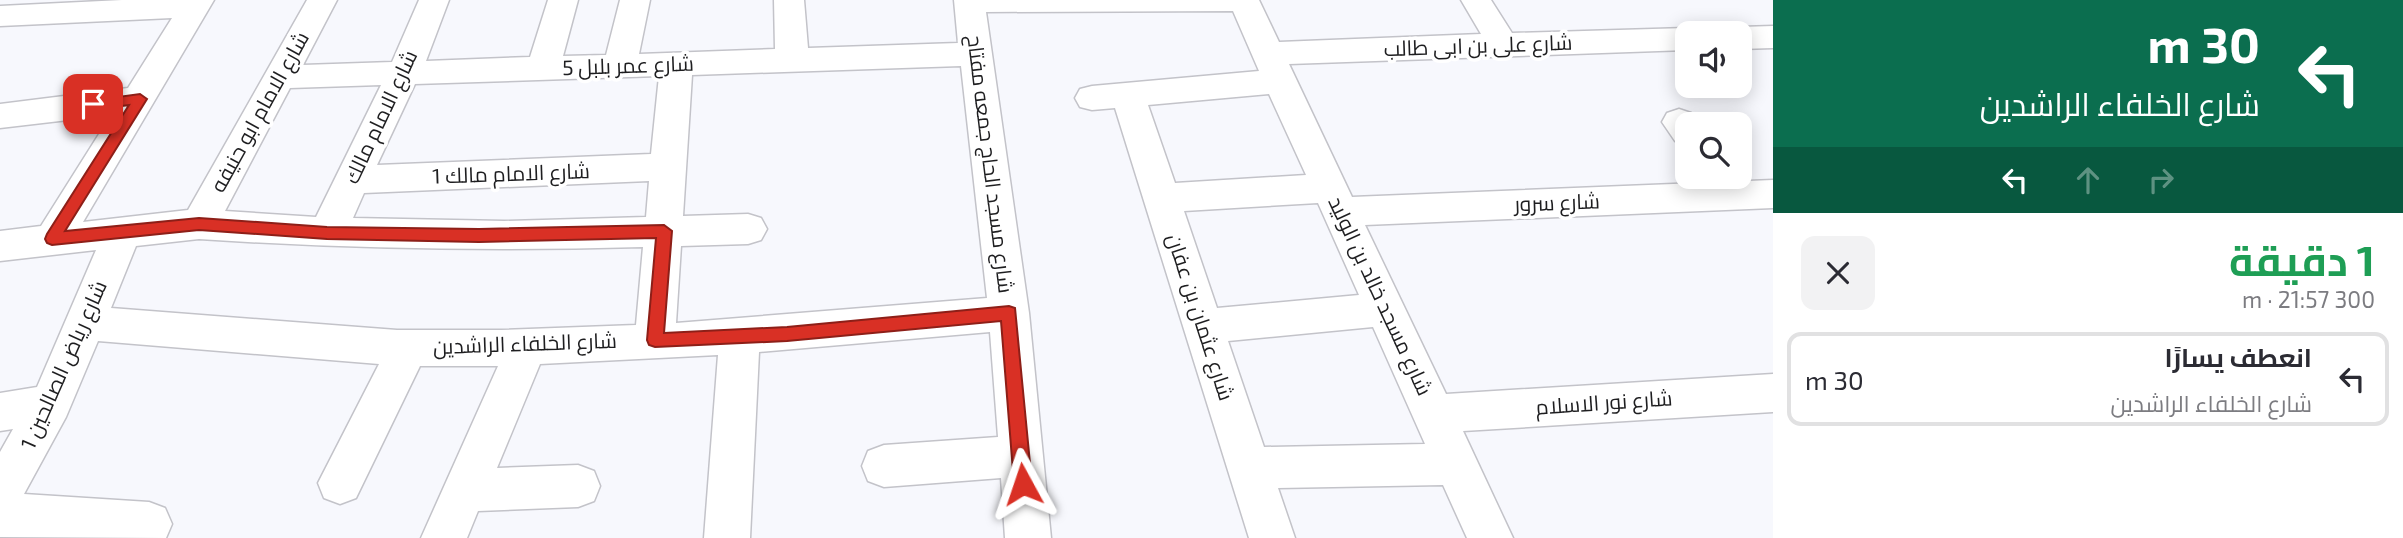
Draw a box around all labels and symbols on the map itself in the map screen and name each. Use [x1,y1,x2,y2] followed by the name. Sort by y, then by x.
[204,27,316,197] street label: شارع الامام ابو حنيفه
[1383,29,1573,63] street label: شارع على بن ابى طالب
[960,33,1020,295] street label: شارع مسجد الحاج جمعه مفتاح
[338,46,424,188] street label: شارع الامام مالك
[562,50,694,82] street label: شارع عمر بلبل 5
[63,74,123,134] pin
[432,157,590,191] street label: شارع الامام مالك 1
[1513,188,1600,219] street label: شارع سرور
[1322,192,1438,400] street label: شارع مسجد خالد بن الوليد
[1160,230,1240,404] street label: شارع عثمان بن عفان
[14,276,114,454] street label: شارع رياض الصالحين 1
[433,327,617,361] street label: شارع الخلفاء الراشدين
[1535,384,1673,422] street label: شارع نور الاسلام
[986,447,1060,521] position arrow

